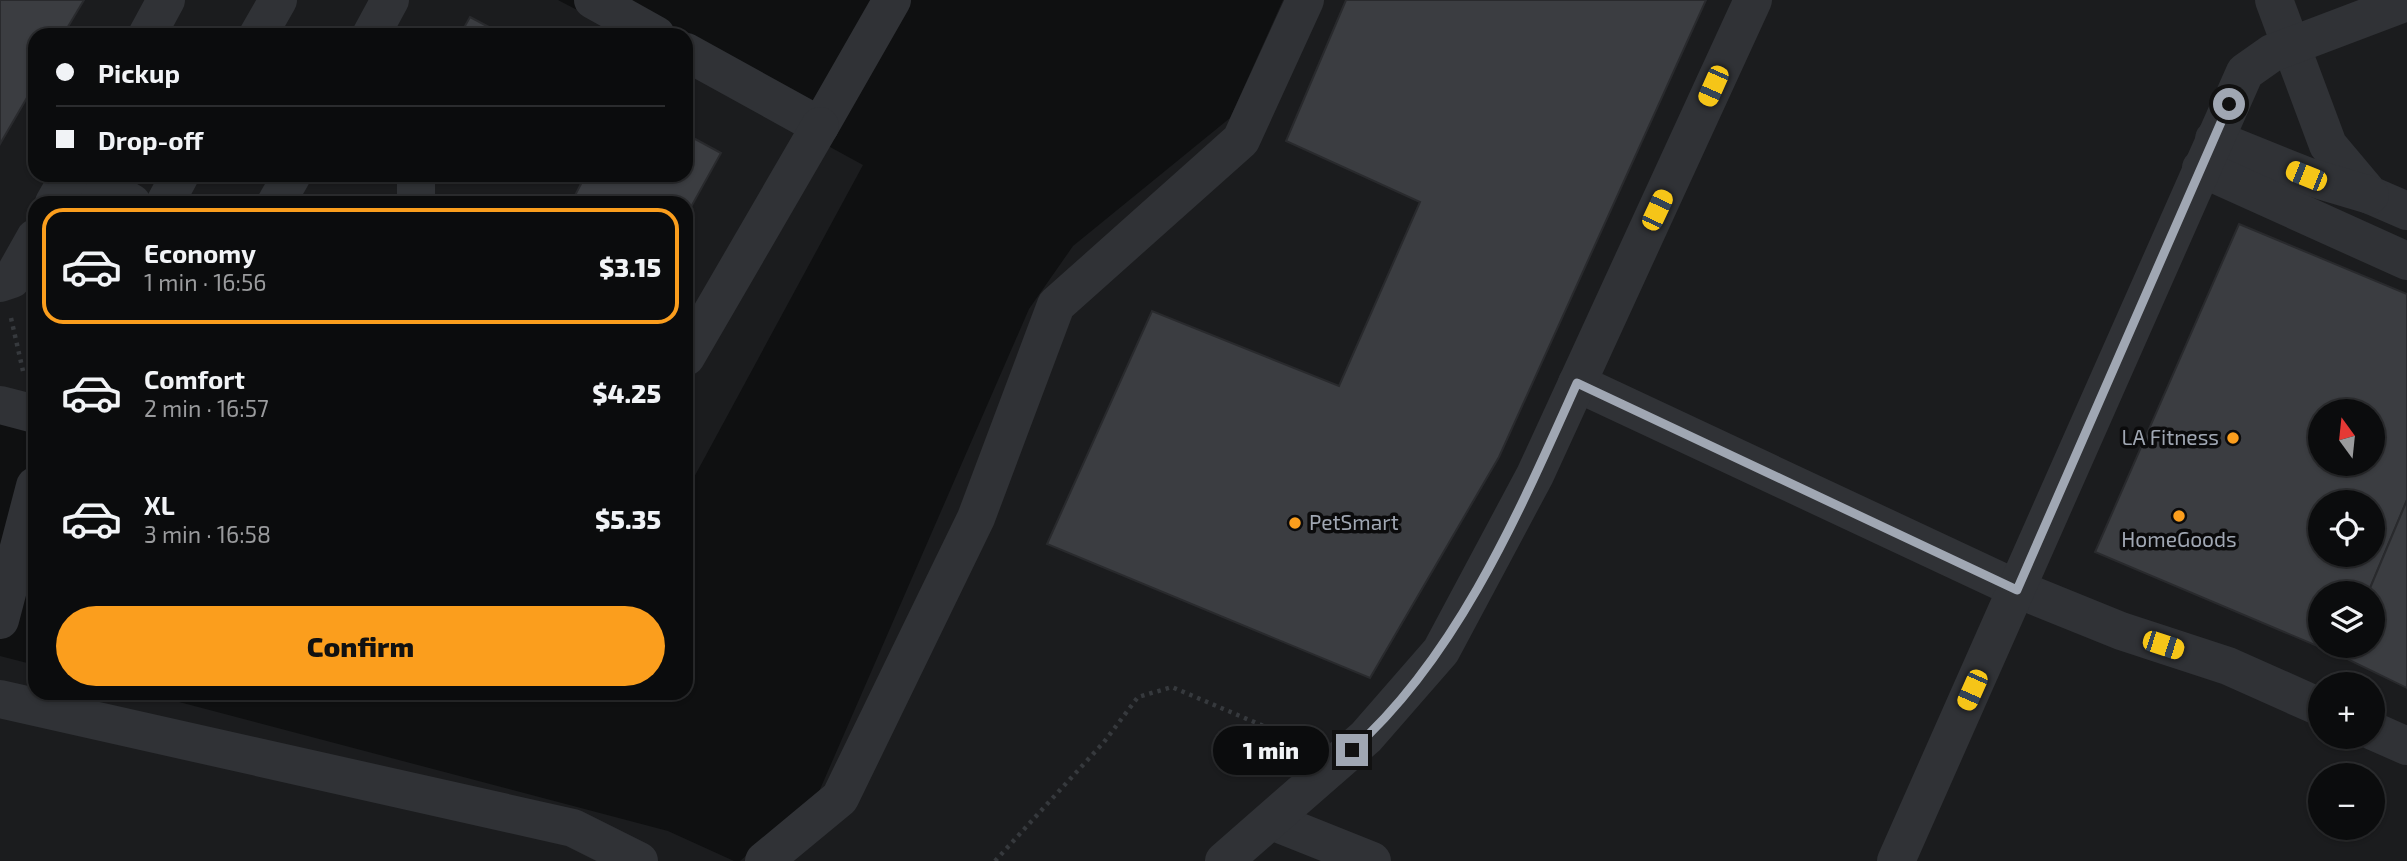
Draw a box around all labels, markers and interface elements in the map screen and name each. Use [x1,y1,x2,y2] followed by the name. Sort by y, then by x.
[98,57,180,88] text: Pickup
[1695,63,1732,109] car
[2213,88,2245,120] route start
[98,124,203,155] text: Drop-off
[2283,158,2330,194] car
[1639,187,1676,233] car
[60,235,123,298] icon: car
[144,237,256,268] text: Economy
[599,251,661,282] text: $3.15
[144,268,266,296] text: 1 min · 16:56
[60,361,123,424] icon: car
[144,363,245,394] text: Comfort
[592,377,661,408] text: $4.25
[144,394,269,422] text: 2 min · 16:57
[2308,399,2385,476] north arrow
[2308,399,2385,840] map controls
[2122,424,2219,449] place label: LA Fitness
[2225,430,2241,446] marker: LA Fitness
[60,487,123,550] icon: car
[144,489,175,520] text: XL
[2308,490,2385,567] button: locate
[595,503,661,534] text: $5.35
[2171,508,2187,524] marker: HomeGoods
[1309,509,1399,534] place label: PetSmart
[1287,515,1303,531] marker: PetSmart
[144,520,271,548] text: 3 min · 16:58
[2121,526,2237,551] place label: HomeGoods
[2308,581,2385,658] button: layers
[56,606,665,686] button: Confirm
[2140,629,2187,661] car
[1954,667,1991,713] car
[2308,672,2385,749] button: +
[1212,726,1328,774] callout: 1 min
[1336,734,1368,766] route end
[1243,736,1299,764] text: 1 min
[2308,763,2385,840] button: −

